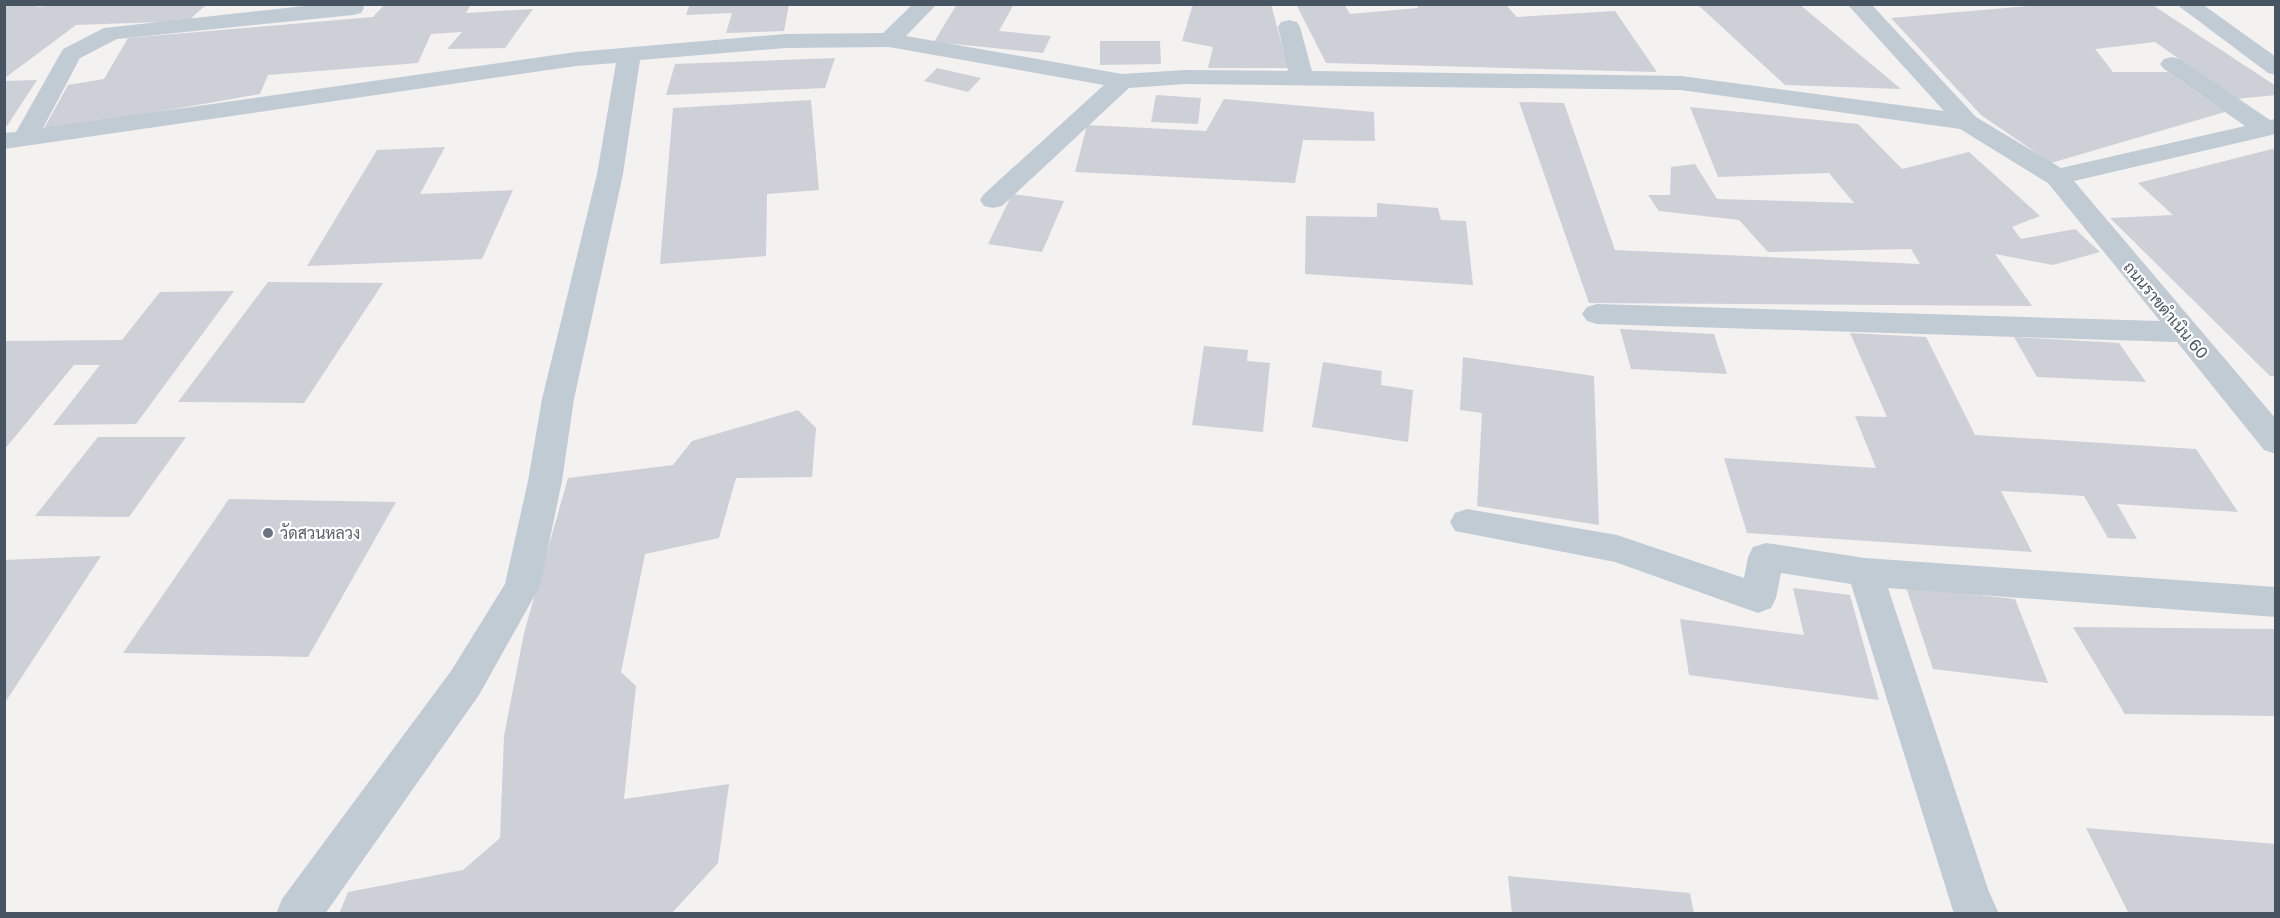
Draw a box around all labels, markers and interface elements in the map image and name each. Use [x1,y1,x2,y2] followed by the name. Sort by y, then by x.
[2120,258,2212,363] street label: ถนนราขดำเนิน 60
[280,523,360,543] place label: วัดสวนหลวง
[261,526,275,540] marker: วัดสวนหลวง

